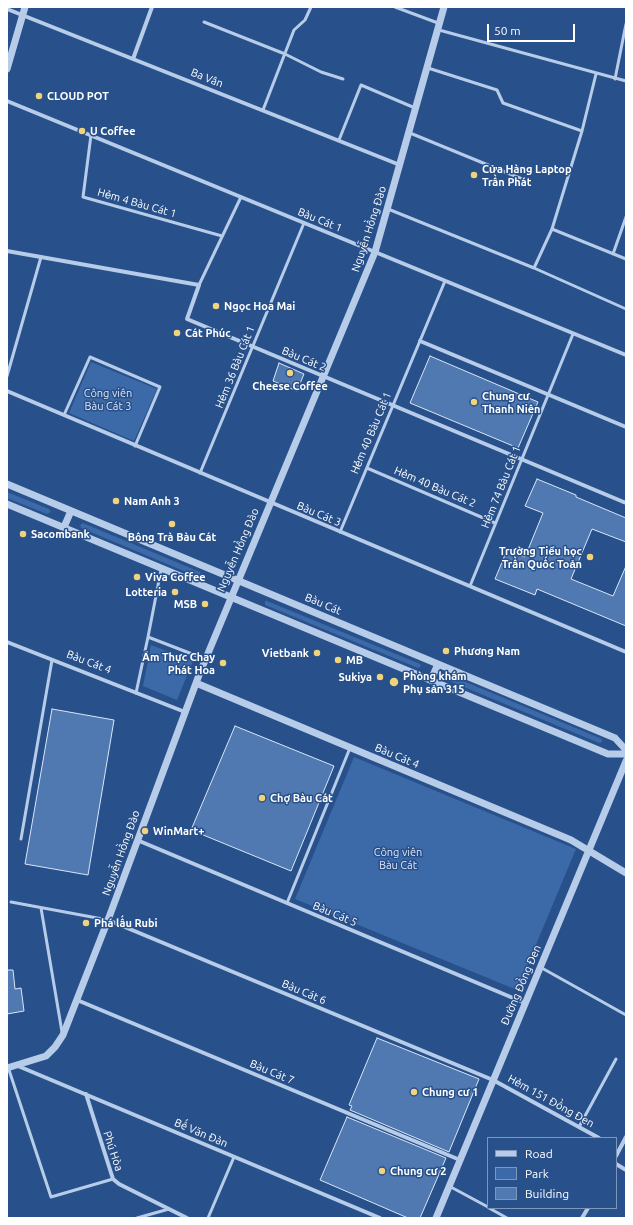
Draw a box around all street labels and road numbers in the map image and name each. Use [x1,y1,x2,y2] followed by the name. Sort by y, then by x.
[189,66,225,90] street label: Ba Vân
[349,184,389,274] street label: Nguyễn Hồng Đào
[96,185,178,221] street label: Hẻm 4 Bàu Cát 1
[296,205,344,235] street label: Bàu Cát 1
[212,324,258,410] street label: Hẻm 36 Bàu Cát 1
[280,344,328,374] street label: Bàu Cát 2
[348,390,394,476] street label: Hẻm 40 Bàu Cát 1
[478,444,524,530] street label: Hẻm 74 Bàu Cát 1
[392,464,478,510] street label: Hẻm 40 Bàu Cát 2
[295,499,343,529] street label: Bàu Cát 3
[214,506,262,594] street label: Nguyễn Hồng Đào
[303,590,343,618] street label: Bàu Cát
[65,647,113,677] street label: Bàu Cát 4
[373,741,421,771] street label: Bàu Cát 4
[99,809,143,897] street label: Nguyễn Hồng Đào
[311,899,359,929] street label: Bàu Cát 5
[498,943,544,1027] street label: Đường Đồng Đen
[280,977,328,1007] street label: Bàu Cát 6
[248,1057,296,1087] street label: Bàu Cát 7
[506,1072,596,1130] street label: Hẻm 151 Đồng Đen
[172,1116,230,1150] street label: Bế Văn Đàn
[100,1129,126,1173] street label: Phú Hòa

